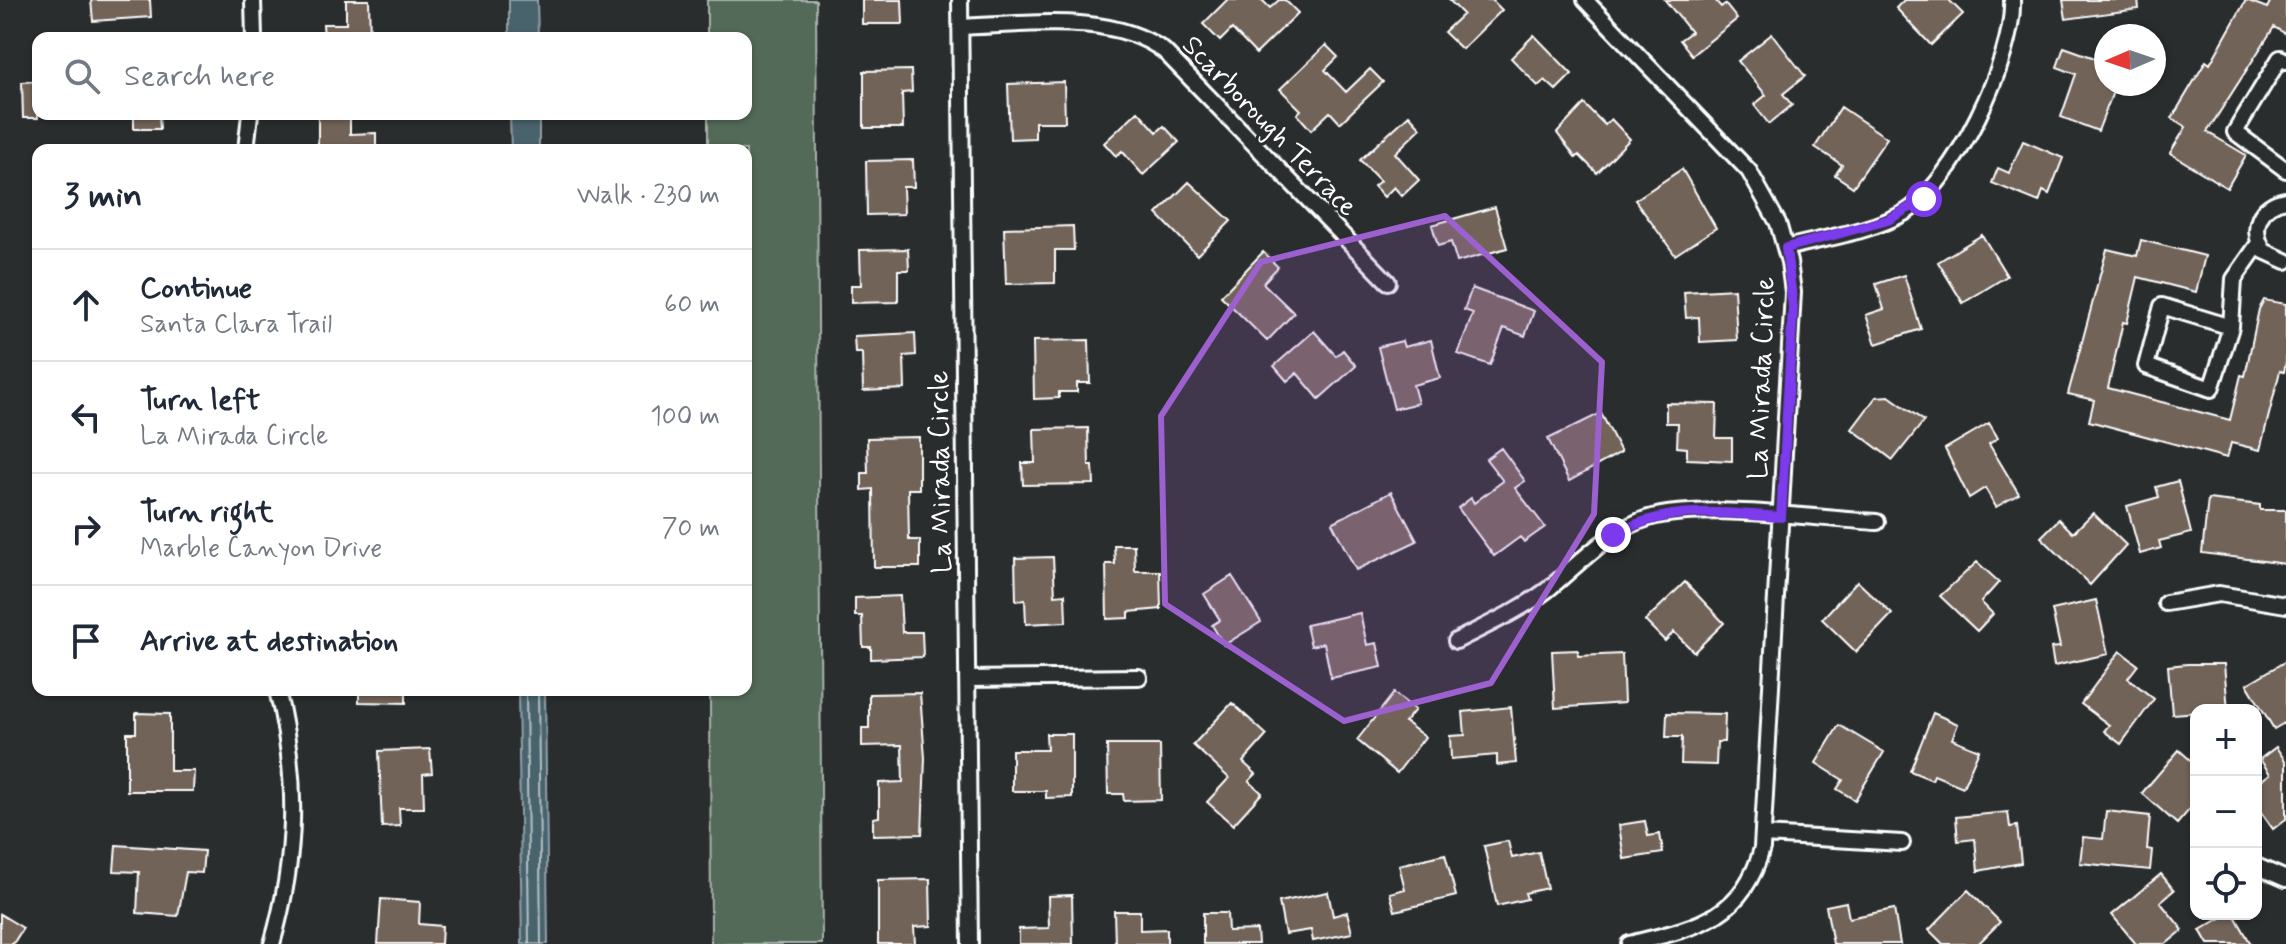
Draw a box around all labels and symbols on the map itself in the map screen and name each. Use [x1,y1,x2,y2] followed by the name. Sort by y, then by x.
[2094,24,2166,96] north arrow
[1173,28,1365,225] street label: Scarborough Terrace
[1906,181,1942,217] route start
[1740,276,1785,480] street label: La Mirada Circle
[921,370,962,574] street label: La Mirada Circle
[1595,517,1631,553] route end

